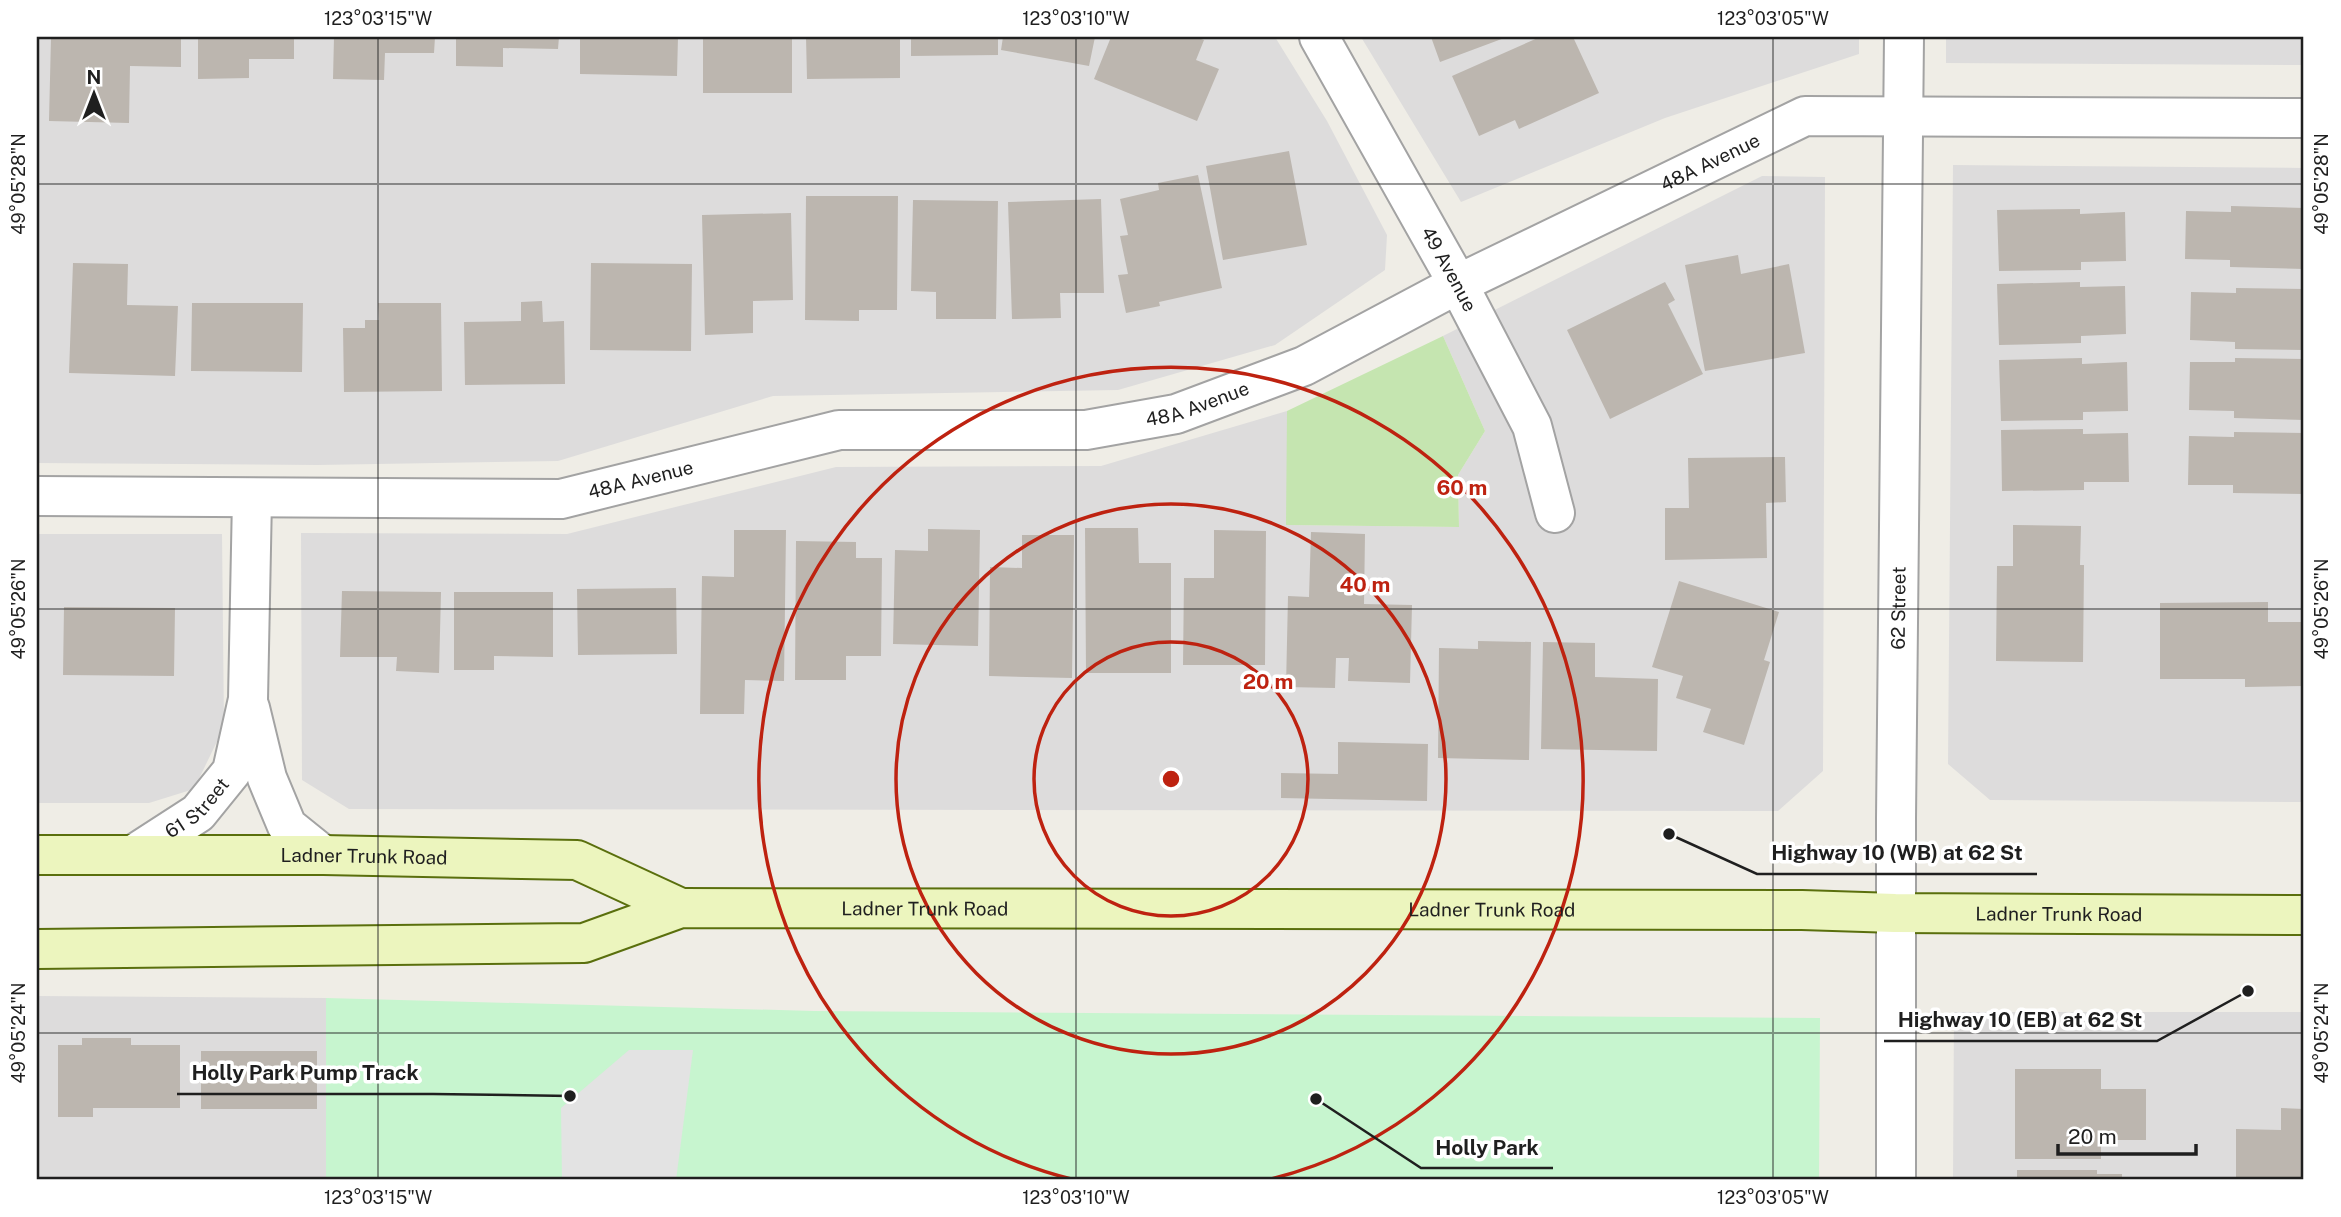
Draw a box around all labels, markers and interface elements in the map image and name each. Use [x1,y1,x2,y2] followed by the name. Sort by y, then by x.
[324,8,432,29] text: 123°03'15"W
[1022,8,1130,29] text: 123°03'10"W
[1717,8,1829,29] text: 123°03'05"W
[60,60,130,130] north arrow
[87,66,101,88] text: N
[1657,129,1763,195] street label: 48A Avenue
[8,133,29,235] text: 49°05'28"N
[2311,133,2332,235] text: 49°05'28"N
[1417,223,1481,315] street label: 49 Avenue
[1144,377,1252,430] street label: 48A Avenue
[586,456,695,503] street label: 48A Avenue
[1437,475,1487,500] text: 60 m
[8,558,29,660] text: 49°05'26"N
[2311,558,2332,660] text: 49°05'26"N
[1887,566,1910,650] street label: 62 Street
[1340,572,1390,597] text: 40 m
[1243,669,1293,694] text: 20 m
[1159,767,1183,791] centre of rings
[161,773,233,842] street label: 61 Street
[1757,832,2037,874] callout: Highway 10 (WB) at 62 St
[1771,840,2023,865] text: Highway 10 (WB) at 62 St
[281,844,448,868] street label: Ladner Trunk Road
[841,897,1008,920] street label: Ladner Trunk Road
[1408,898,1575,921] street label: Ladner Trunk Road
[1975,902,2142,925] street label: Ladner Trunk Road
[8,982,29,1084] text: 49°05'24"N
[2311,982,2332,1084] text: 49°05'24"N
[1884,999,2157,1041] callout: Highway 10 (EB) at 62 St
[1898,1007,2142,1032] text: Highway 10 (EB) at 62 St
[177,1052,433,1094] callout: Holly Park Pump Track
[191,1060,419,1085] text: Holly Park Pump Track
[2058,1112,2196,1156] scale bar
[2068,1124,2117,1149] text: 20 m
[1421,1126,1553,1168] callout: Holly Park
[1435,1135,1539,1160] text: Holly Park
[324,1187,432,1208] text: 123°03'15"W
[1022,1187,1130,1208] text: 123°03'10"W
[1717,1187,1829,1208] text: 123°03'05"W

